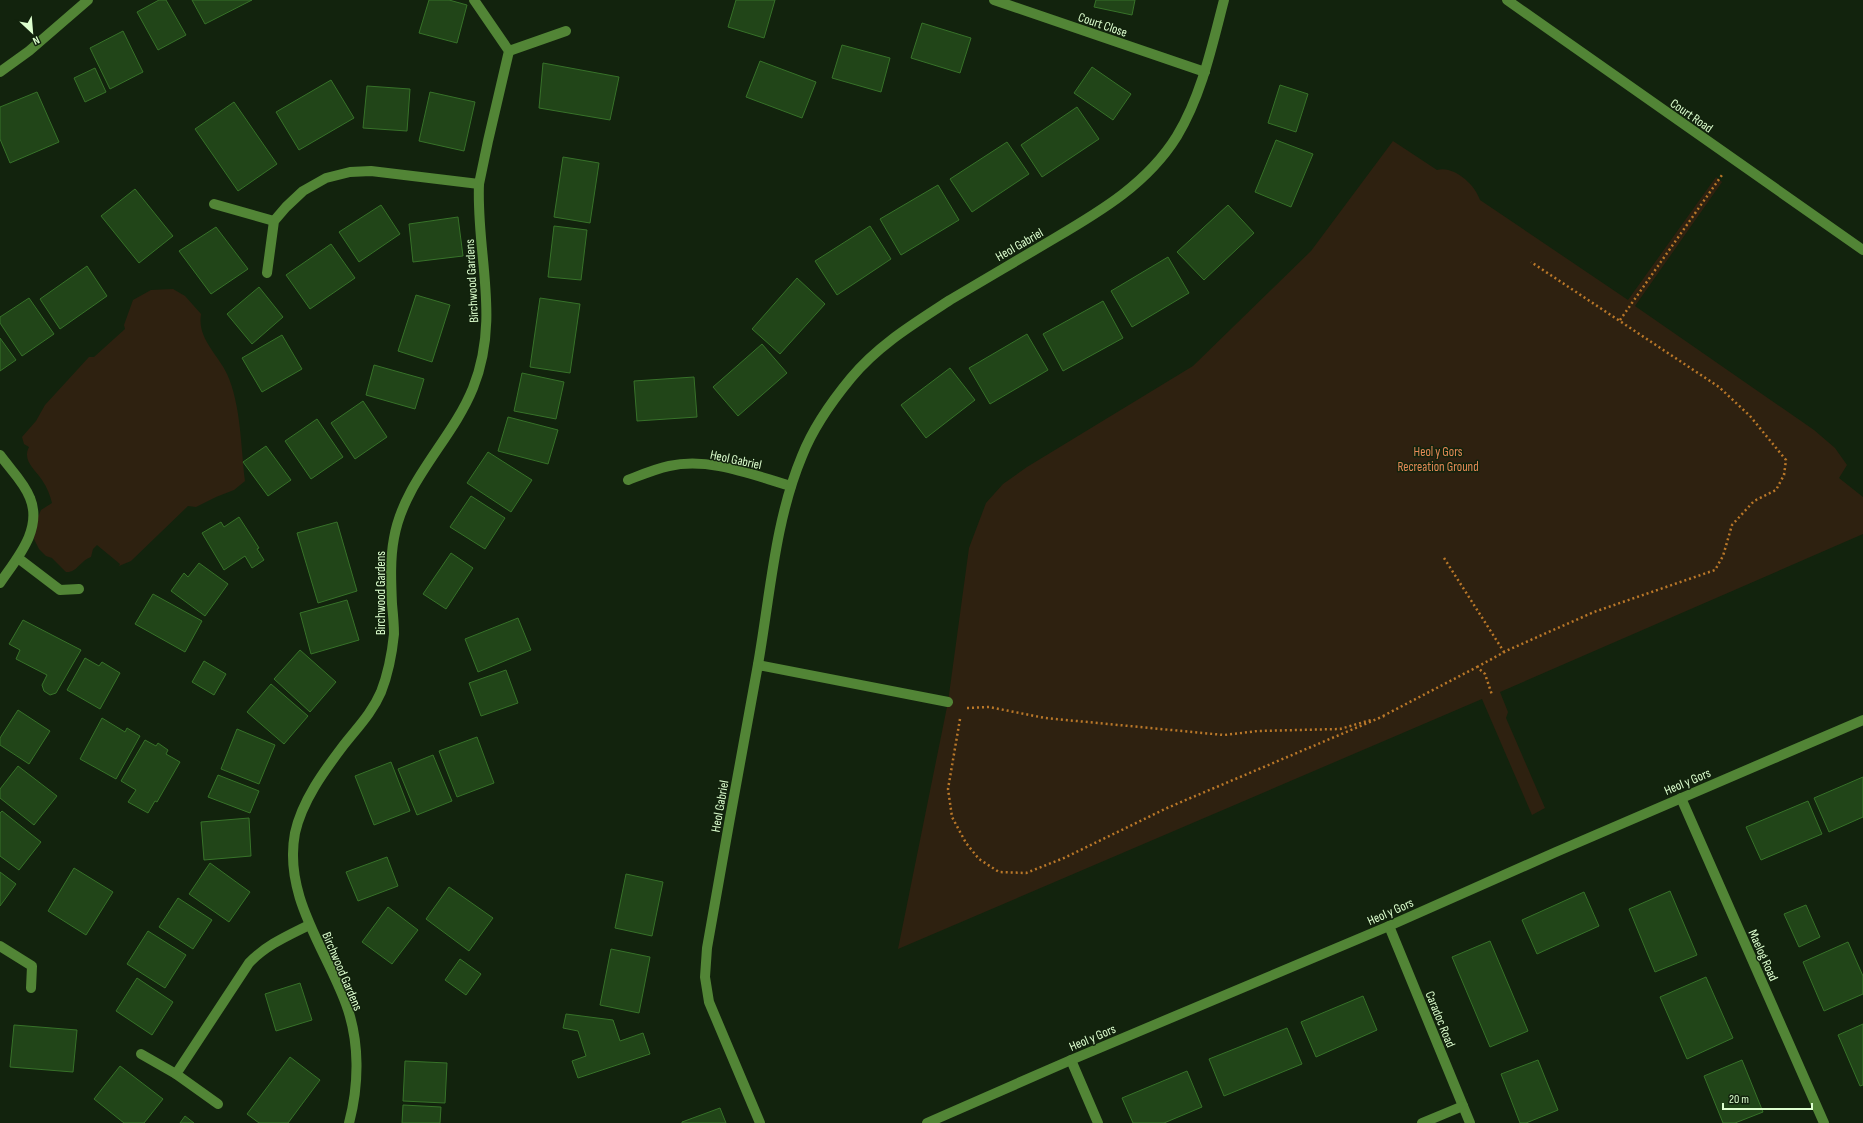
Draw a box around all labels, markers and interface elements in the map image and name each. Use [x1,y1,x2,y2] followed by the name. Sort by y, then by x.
[1076,9,1129,41] street label: Court Close
[12,12,52,52] north arrow
[31,33,42,48] text: N
[1667,95,1716,136] street label: Court Road
[993,225,1046,265] street label: Heol Gabriel
[462,238,482,323] street label: Birchwood Gardens
[1397,444,1479,475] park label: Heol y Gors Recreation Ground
[709,447,763,473] street label: Heol Gabriel
[373,551,389,635] street label: Birchwood Gardens
[1662,765,1713,799] street label: Heol y Gors
[708,779,732,833] street label: Heol Gabriel
[1365,895,1416,929] street label: Heol y Gors
[1745,927,1782,984] street label: Maelog Road
[318,930,366,1013] street label: Birchwood Gardens
[1422,989,1459,1050] street label: Caradoc Road
[1067,1021,1118,1055] street label: Heol y Gors
[1723,1085,1812,1111] scale bar
[1729,1092,1749,1107] text: 20 m

